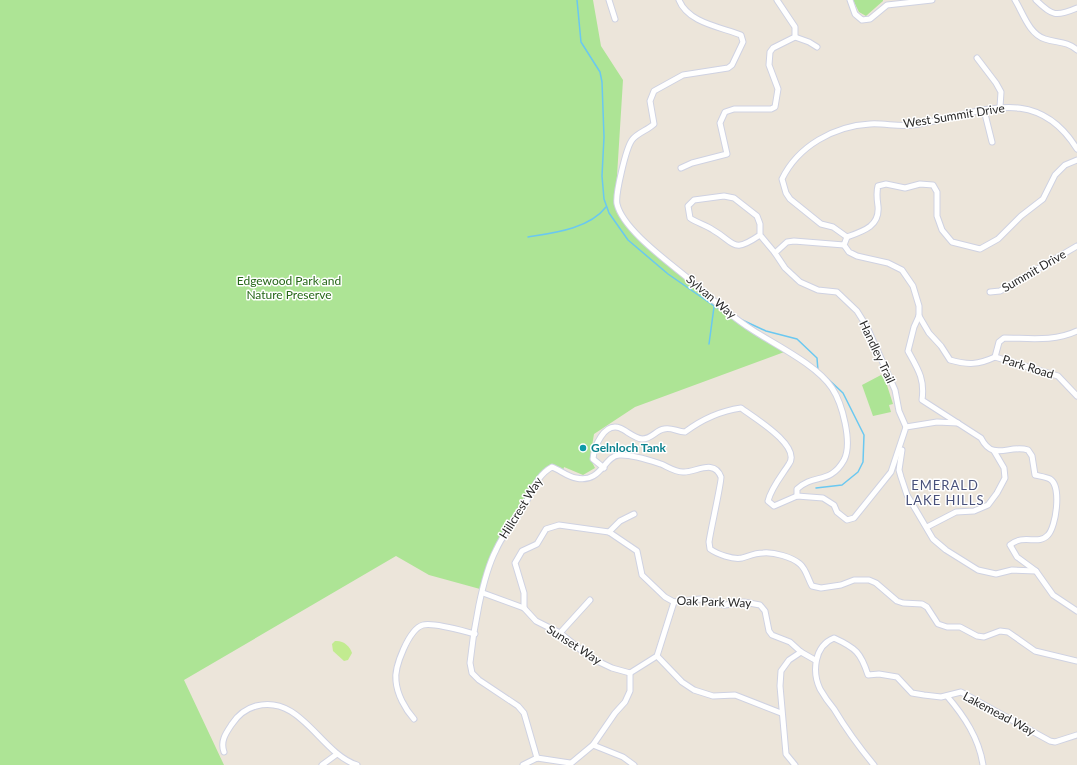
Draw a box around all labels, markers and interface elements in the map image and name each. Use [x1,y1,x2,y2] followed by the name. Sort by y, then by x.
[902,100,1006,131] street label: West Summit Drive
[999,246,1069,295] street label: Summit Drive
[683,271,740,322] street label: Sylvan Way
[237,273,341,302] park label: Edgewood Park and Nature Preserve
[856,318,899,386] street label: Handley Trail
[1001,352,1056,381] street label: Park Road
[591,440,667,455] place label: Gelnloch Tank
[578,443,588,453] marker: Gelnloch Tank
[496,473,546,541] street label: Hillcrest Way
[906,477,984,508] district label: EMERALD LAKE HILLS
[676,593,752,610] street label: Oak Park Way
[544,621,605,668] street label: Sunset Way
[960,688,1039,739] street label: Lakemead Way

